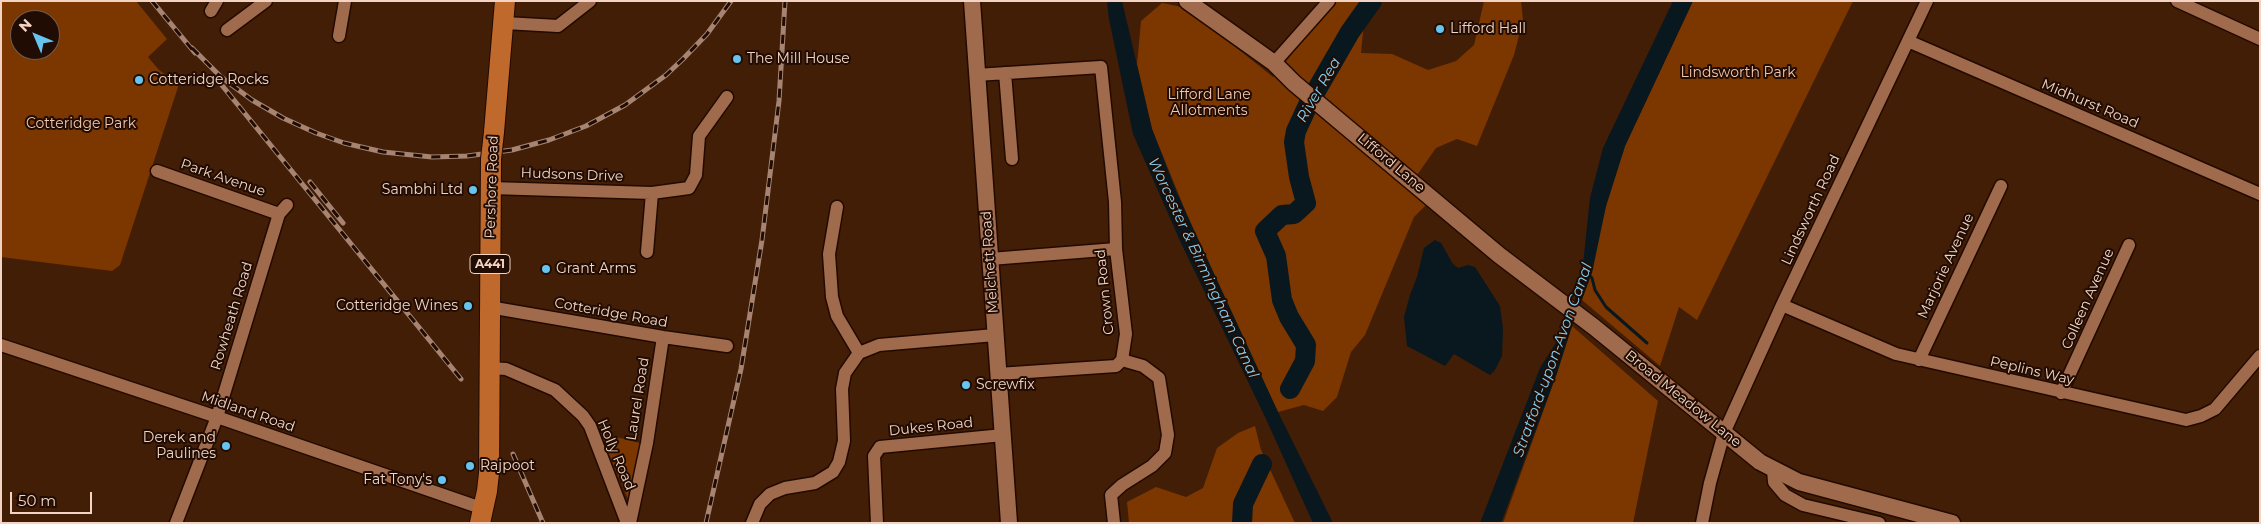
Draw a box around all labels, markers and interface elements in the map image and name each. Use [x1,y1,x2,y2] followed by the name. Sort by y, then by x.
[10,10,60,60] north arrow
[15,15,35,35] text: N
[1450,21,1526,37] place label: Lifford Hall
[1434,23,1446,35] marker: Lifford Hall
[747,51,850,67] place label: The Mill House
[731,53,743,65] marker: The Mill House
[1293,54,1345,126] water label: River Rea
[1680,65,1796,81] park label: Lindsworth Park
[149,72,269,88] place label: Cotteridge Rocks
[133,74,145,86] marker: Cotteridge Rocks
[2039,76,2141,132] street label: Midhurst Road
[1167,87,1251,120] park label: Lifford Lane Allotments
[26,116,136,132] park label: Cotteridge Park
[1354,130,1428,196] street label: Lifford Lane
[482,135,502,239] street label: Pershore Road
[1778,152,1844,268] street label: Lindsworth Road
[1144,155,1262,381] water label: Worcester & Birmingham Canal
[178,156,268,200] street label: Park Avenue
[520,165,624,185] street label: Hudsons Drive
[382,182,463,198] place label: Sambhi Ltd
[467,184,479,196] marker: Sambhi Ltd
[978,210,1002,314] street label: Melchett Road
[1914,211,1978,321] street label: Marjorie Avenue
[2058,246,2118,352] street label: Colleen Avenue
[1092,248,1118,336] street label: Crown Road
[470,254,510,274] road number: A441
[208,260,256,372] street label: Rowheath Road
[556,261,636,277] place label: Grant Arms
[1509,261,1597,459] water label: Stratford-upon-Avon Canal
[540,263,552,275] marker: Grant Arms
[553,295,669,331] street label: Cotteridge Road
[336,298,458,314] place label: Cotteridge Wines
[462,300,474,312] marker: Cotteridge Wines
[1622,347,1744,451] street label: Broad Meadow Lane
[1988,353,2076,389] street label: Peplins Way
[623,356,653,442] street label: Laurel Road
[976,377,1035,393] place label: Screwfix
[960,379,972,391] marker: Screwfix
[199,388,297,436] street label: Midland Road
[888,414,974,440] street label: Dukes Road
[594,417,638,493] street label: Holly Road
[143,430,216,462] place label: Derek and Paulines
[220,440,232,452] marker: Derek and Paulines
[480,458,535,474] place label: Rajpoot
[464,460,476,472] marker: Rajpoot
[363,472,432,488] place label: Fat Tony's
[436,474,448,486] marker: Fat Tony's
[12,482,95,514] scale bar
[18,491,56,510] text: 50 m

